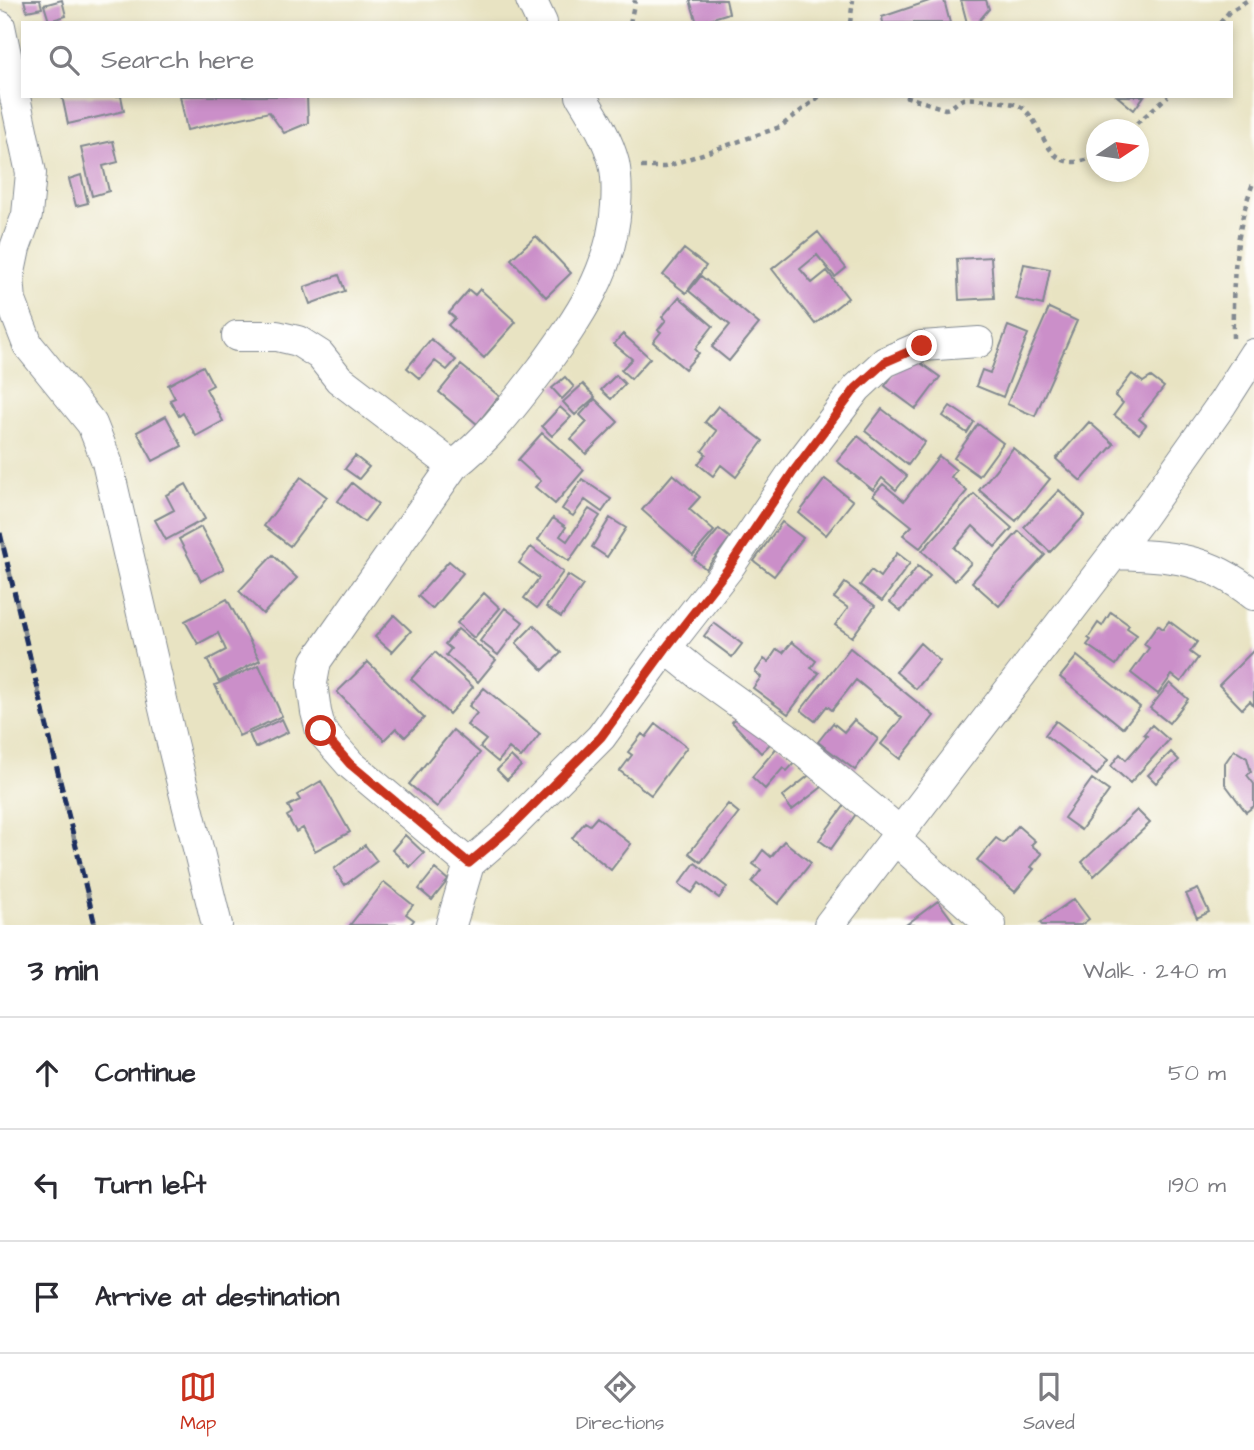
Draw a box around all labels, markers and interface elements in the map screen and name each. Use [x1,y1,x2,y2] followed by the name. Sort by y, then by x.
[21,21,1233,98] search box
[45,41,83,79] icon: search
[101,42,254,78] text: Search here
[1086,119,1149,182] north arrow
[906,330,937,361] route end
[305,715,336,746] route start
[28,950,98,992] text: 3 min
[1083,955,1226,987] text: Walk · 240 m
[28,1054,66,1092] icon: ahead
[95,1055,196,1091] text: Continue
[1168,1057,1226,1089] text: 50 m
[28,1166,66,1204] icon: left
[95,1167,206,1203] text: Turn left
[1168,1169,1226,1201] text: 190 m
[28,1278,66,1316] icon: arrive
[95,1279,340,1315] text: Arrive at destination
[179,1368,217,1437] tab: Map
[576,1368,664,1437] tab: Directions
[1023,1368,1075,1437] tab: Saved

